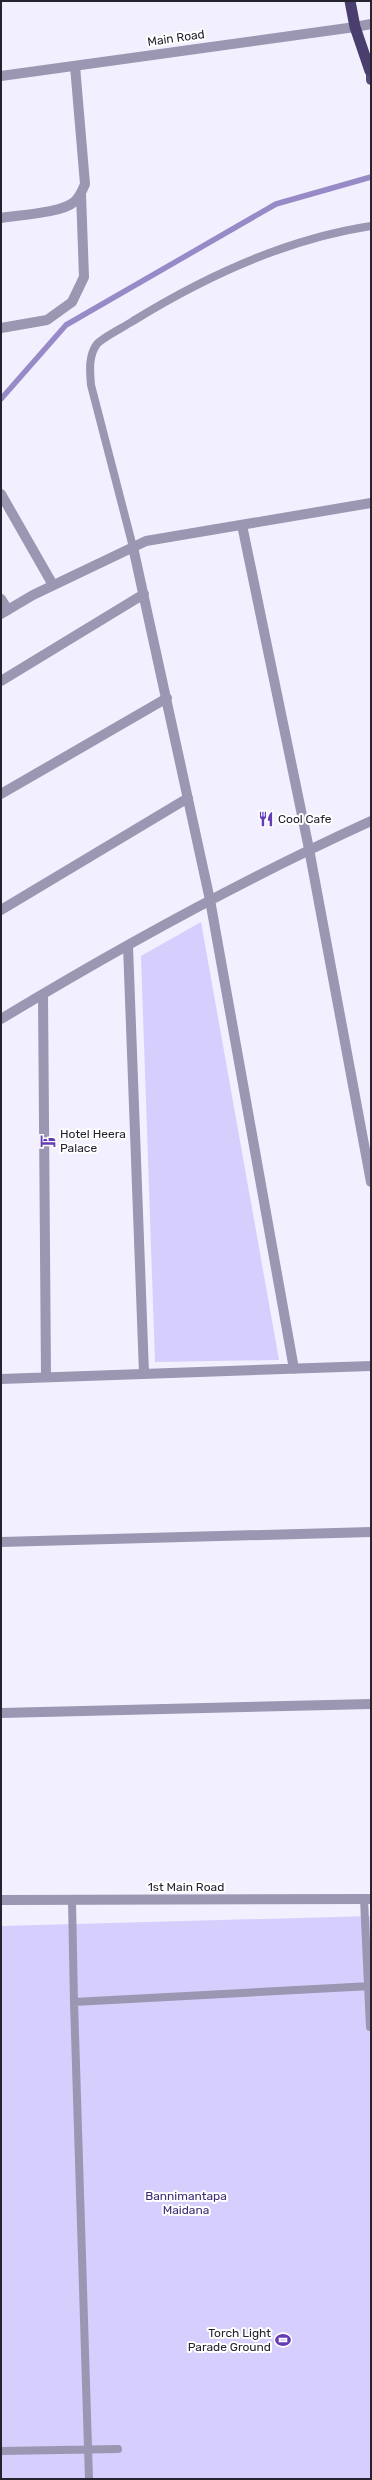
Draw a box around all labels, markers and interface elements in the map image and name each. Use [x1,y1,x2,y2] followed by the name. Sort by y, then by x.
[146,27,206,49] street label: Main Road
[257,810,275,828] restaurant icon: Cool Cafe
[278,812,332,826] place label: Cool Cafe
[60,1127,126,1155] place label: Hotel Heera Palace
[39,1132,57,1150] hotel icon: Hotel Heera Palace
[148,1880,224,1894] street label: 1st Main Road
[145,2189,227,2217] park label: Bannimantapa Maidana
[188,2326,271,2354] place label: Torch Light Parade Ground
[274,2331,292,2349] sports icon: Torch Light Parade Ground

